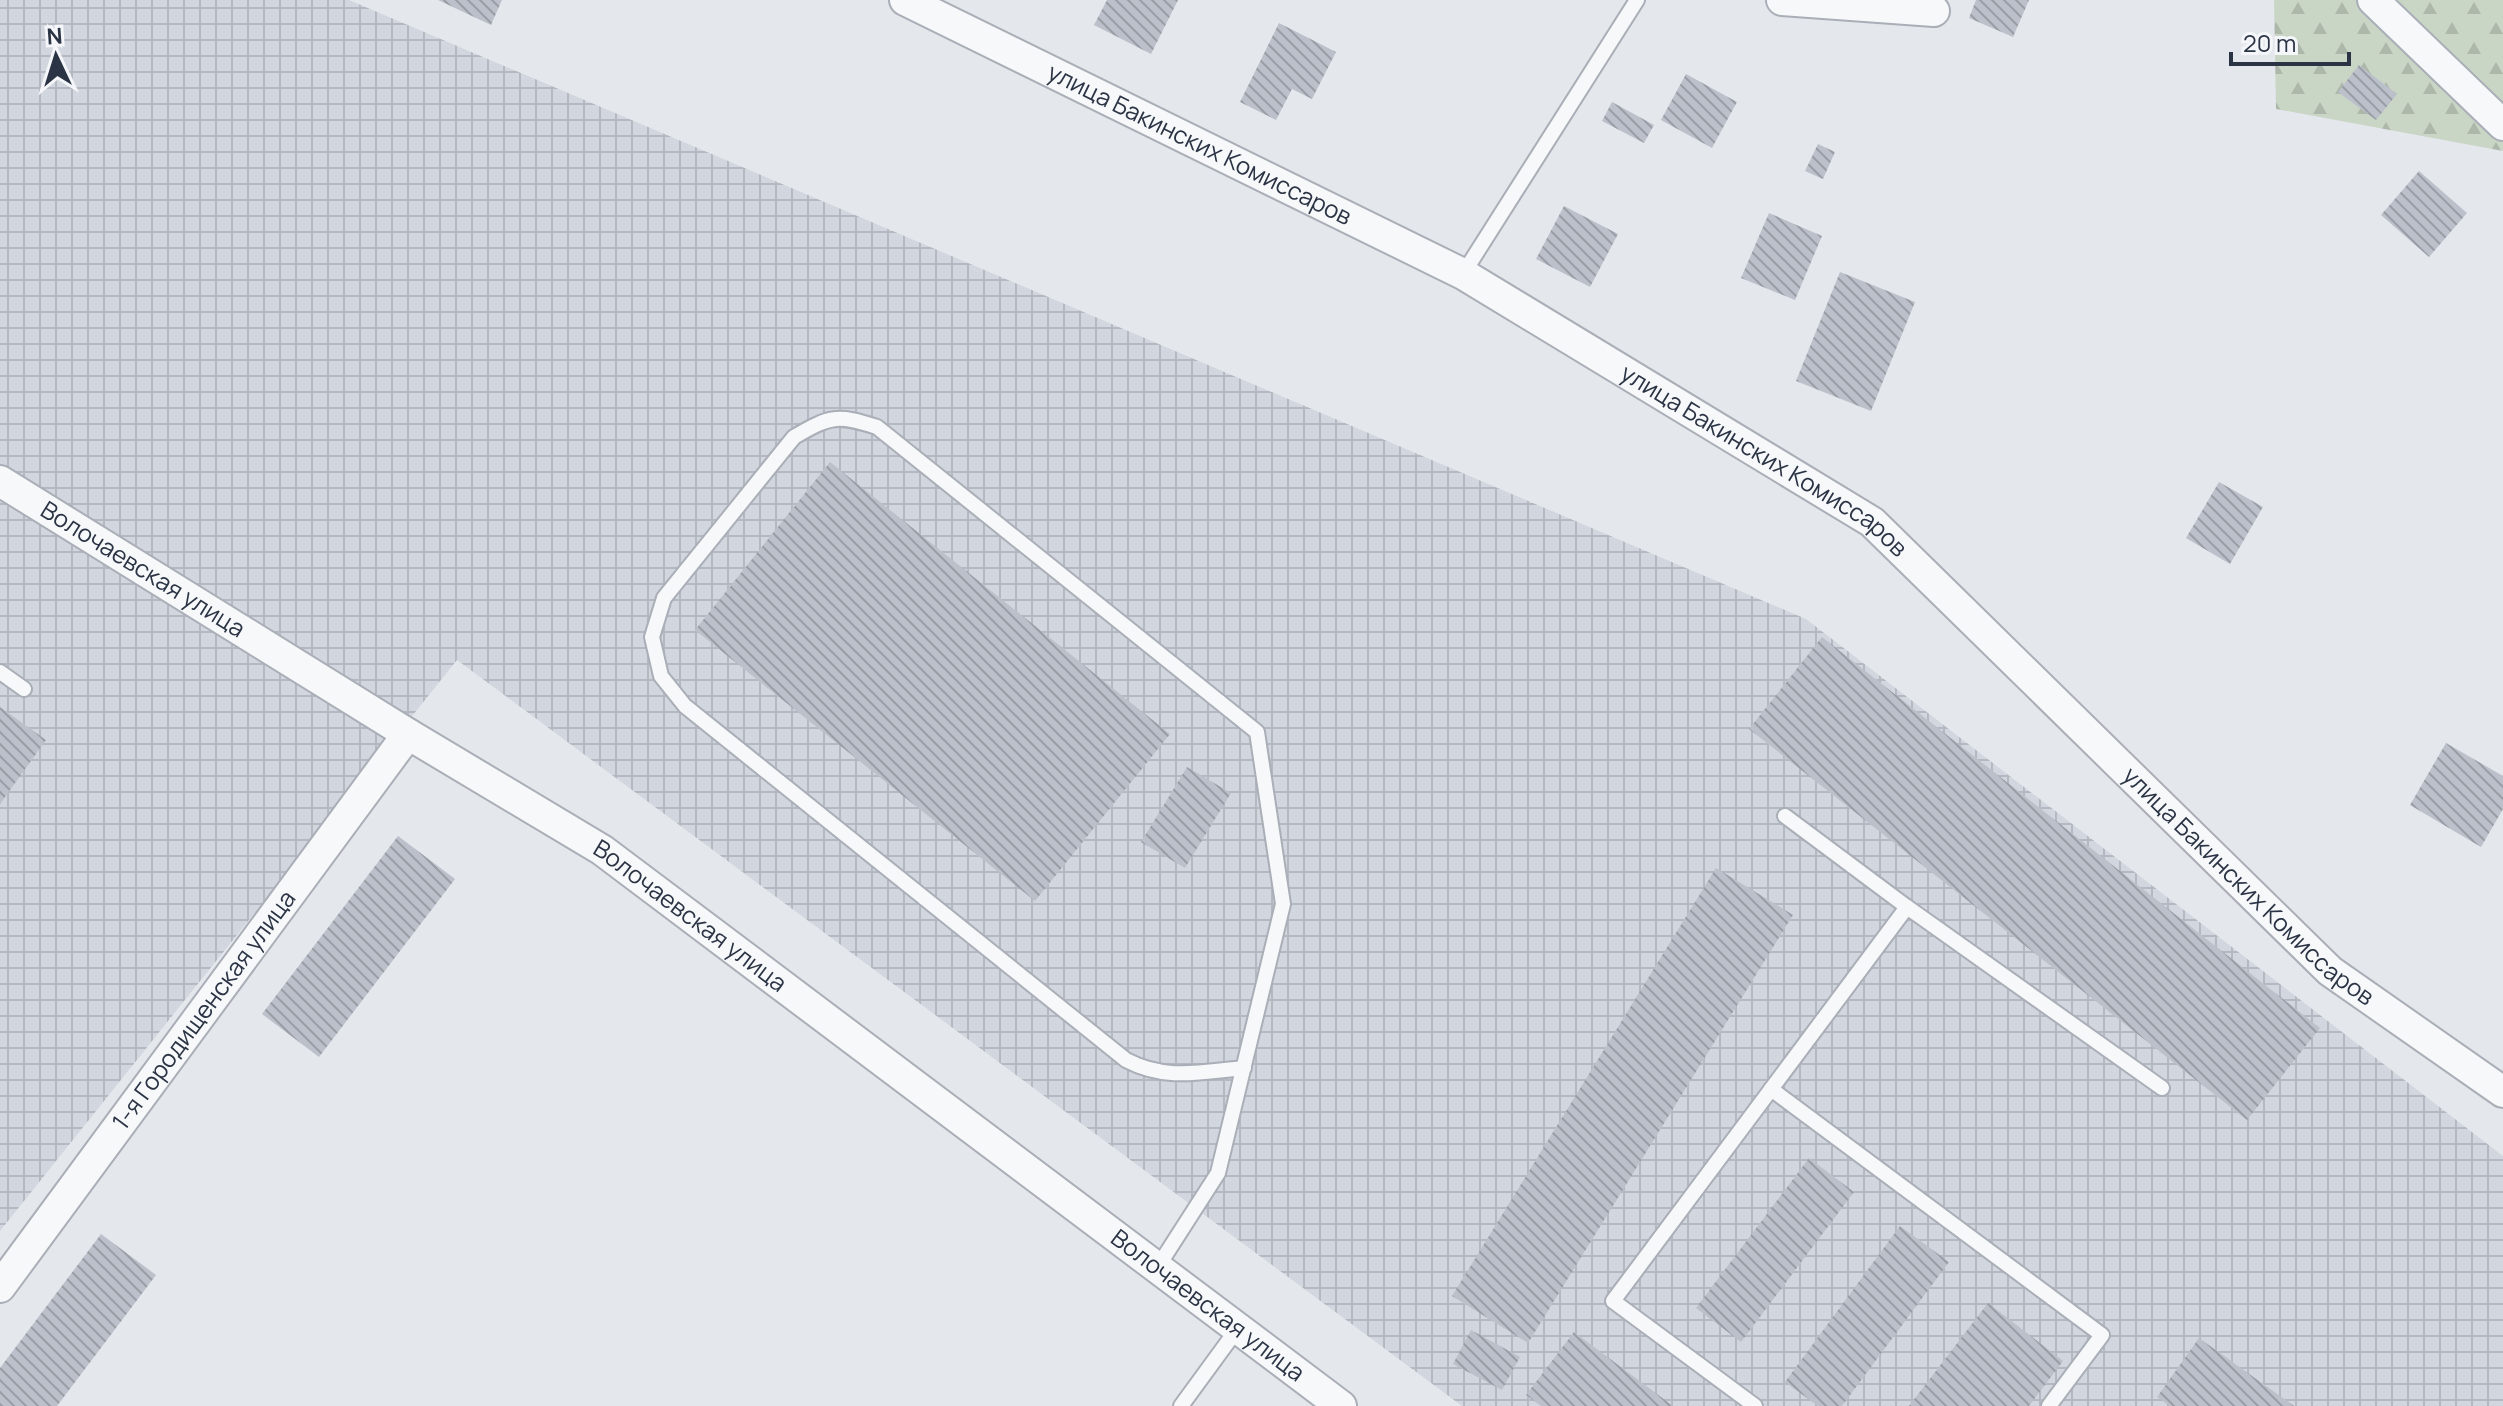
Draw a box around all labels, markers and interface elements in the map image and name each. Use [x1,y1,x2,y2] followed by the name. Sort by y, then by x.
[16,16,96,96] north arrow
[2231,16,2349,66] scale bar
[46,21,64,52] text: N
[2243,26,2296,59] text: 20 m
[1042,55,1358,232] street label: улица Бакинских Комиссаров
[1615,355,1916,563] street label: улица Бакинских Комиссаров
[35,492,252,644] street label: Волочаевская улица
[2116,759,2382,1012] street label: улица Бакинских Комиссаров
[588,831,794,999] street label: Волочаевская улица
[104,883,302,1136] street label: 1-я Городищенская улица
[1105,1221,1312,1388] street label: Волочаевская улица

